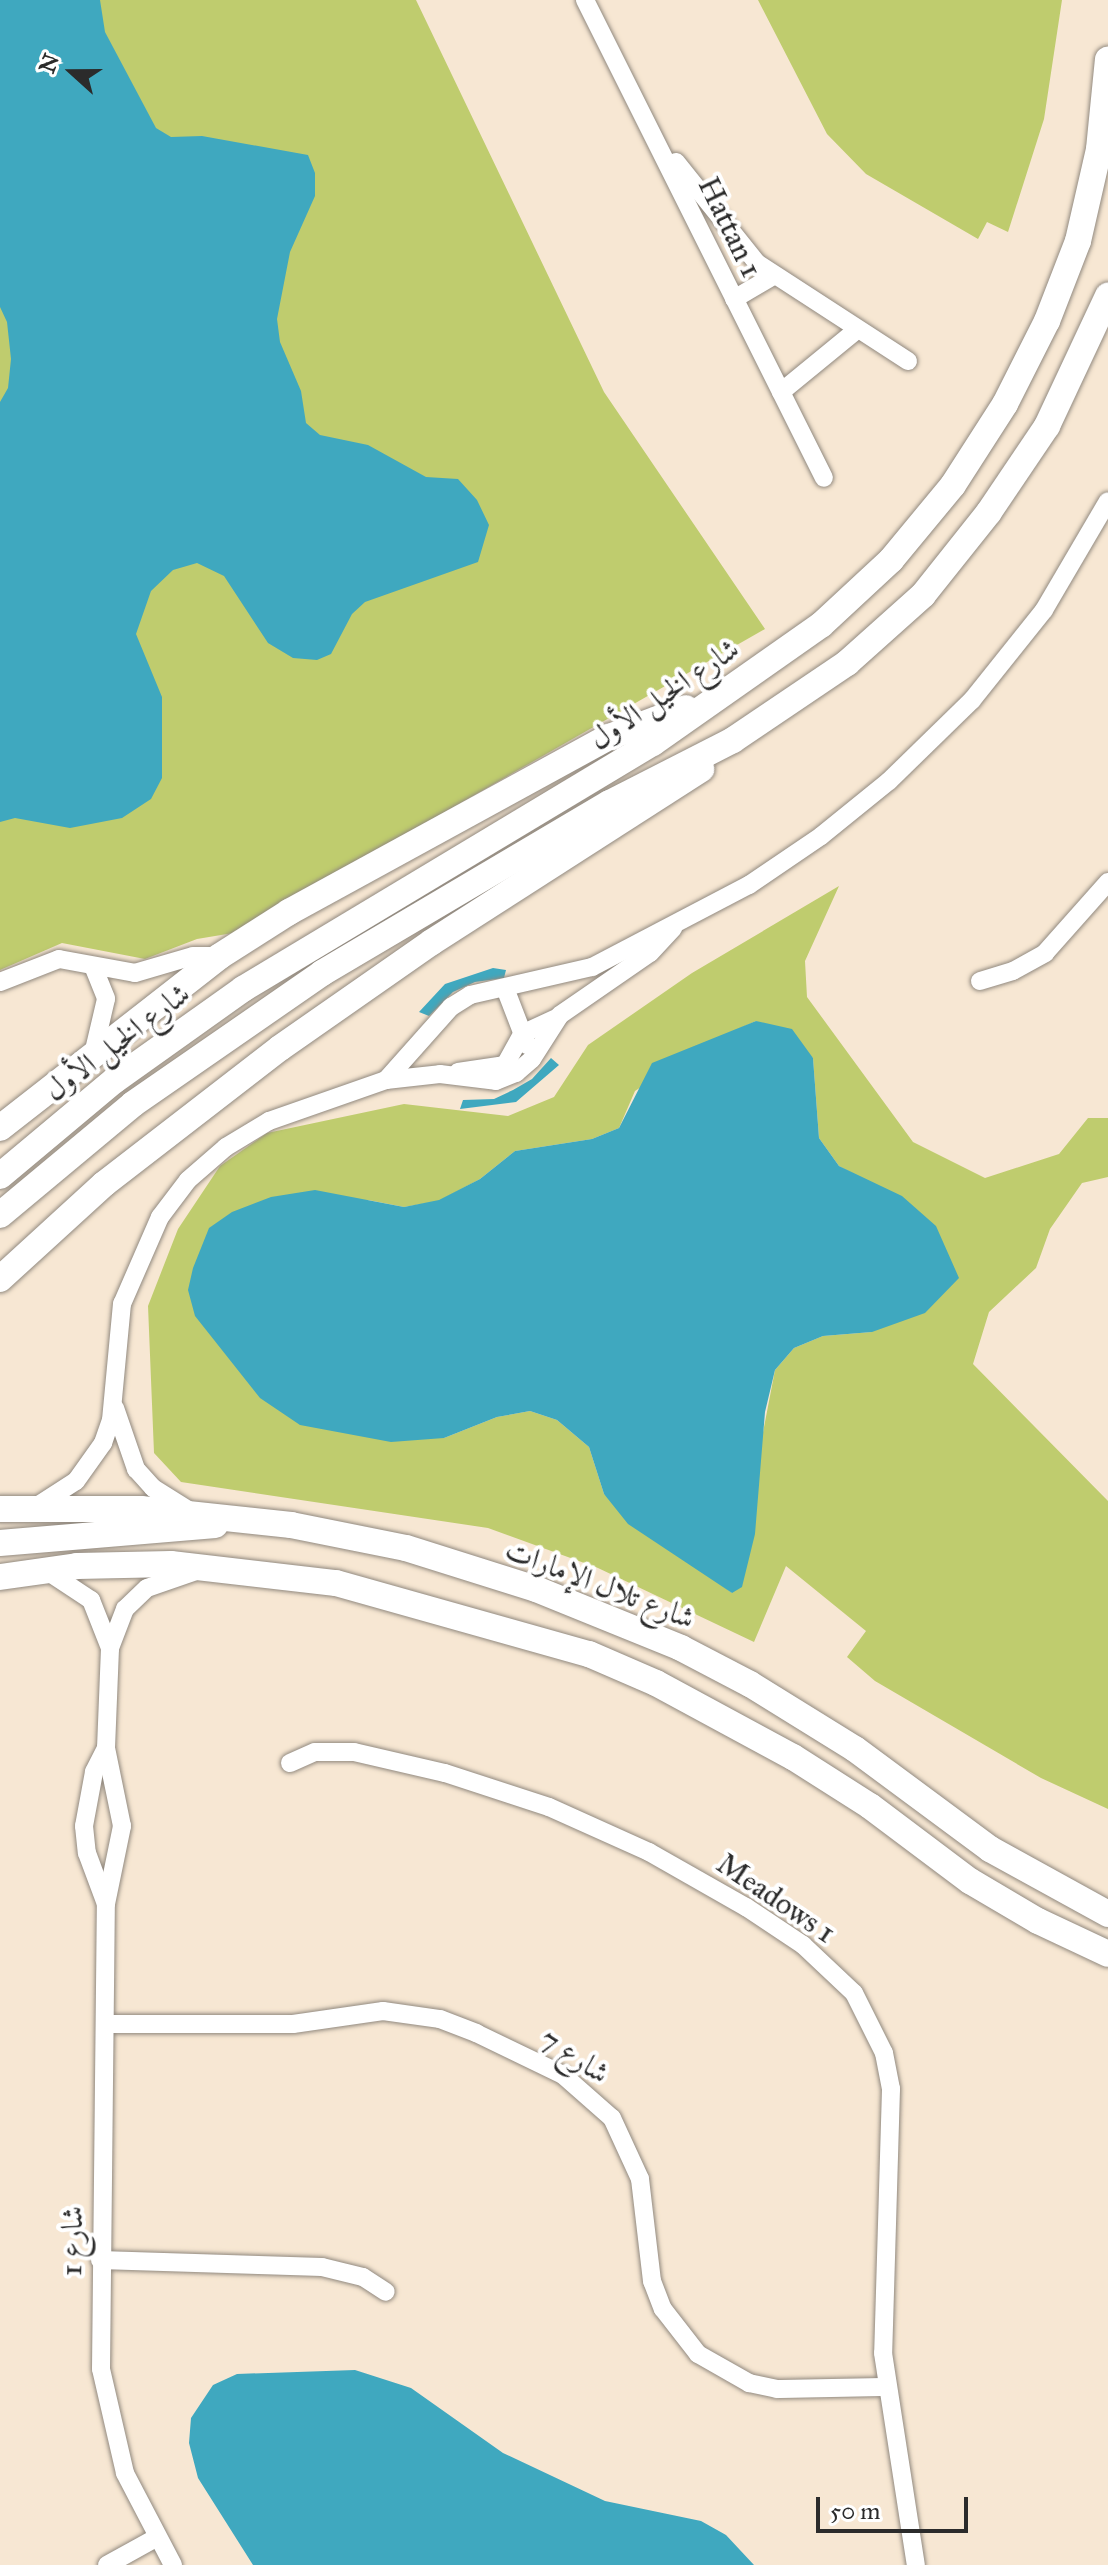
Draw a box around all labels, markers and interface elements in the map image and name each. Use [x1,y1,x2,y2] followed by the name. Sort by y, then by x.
[32,32,112,112] north arrow
[33,50,65,77] text: N
[690,171,770,283] street label: Hattan 1
[582,631,746,757] street label: شارع الخيل الأول
[37,976,197,1108] street label: شارع الخيل الأول
[500,1531,700,1637] street label: شارع تلال الإمارات
[710,1845,842,1951] street label: Meadows 1
[534,2021,616,2091] street label: شارع 7
[53,2205,91,2277] street label: شارع 1
[820,2481,972,2531] scale bar
[830,2496,880,2526] text: 50 m

